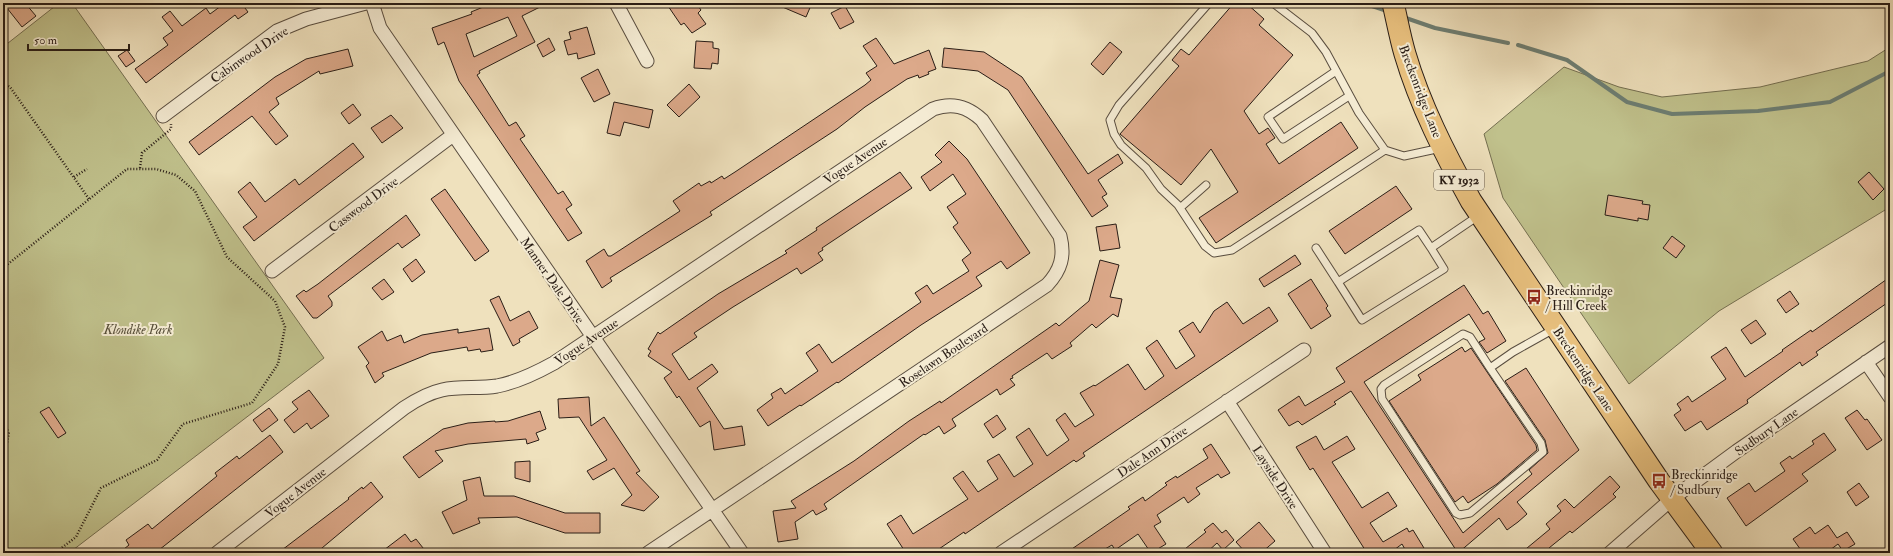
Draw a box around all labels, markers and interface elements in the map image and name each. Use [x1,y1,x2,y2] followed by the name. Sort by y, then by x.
[208,23,292,87] street label: Cabinwood Drive
[28,26,129,52] scale bar
[34,33,58,48] text: 50 m
[1395,43,1445,141] street label: Breckenridge Lane
[821,133,891,188] street label: Vogue Avenue
[1434,170,1484,190] road number: KY 1932
[326,173,402,236] street label: Casswood Drive
[517,234,588,327] street label: Manner Dale Drive
[1545,283,1613,314] place label: Breckinridge / Hill Creek
[1525,288,1543,306] bus stop icon: Breckinridge / Hill Creek
[552,314,622,369] street label: Vogue Avenue
[896,320,991,391] street label: Roselawn Boulevard
[103,322,172,338] park label: Klondike Park
[1549,324,1618,415] street label: Breckenridge Lane
[1732,404,1802,460] street label: Sudbury Lane
[1114,422,1191,481] street label: Dale Ann Drive
[1248,443,1302,513] street label: Layside Drive
[262,464,330,522] street label: Vogue Avenue
[1670,467,1738,499] place label: Breckinridge / Sudbury
[1650,472,1668,490] bus stop icon: Breckinridge / Sudbury

